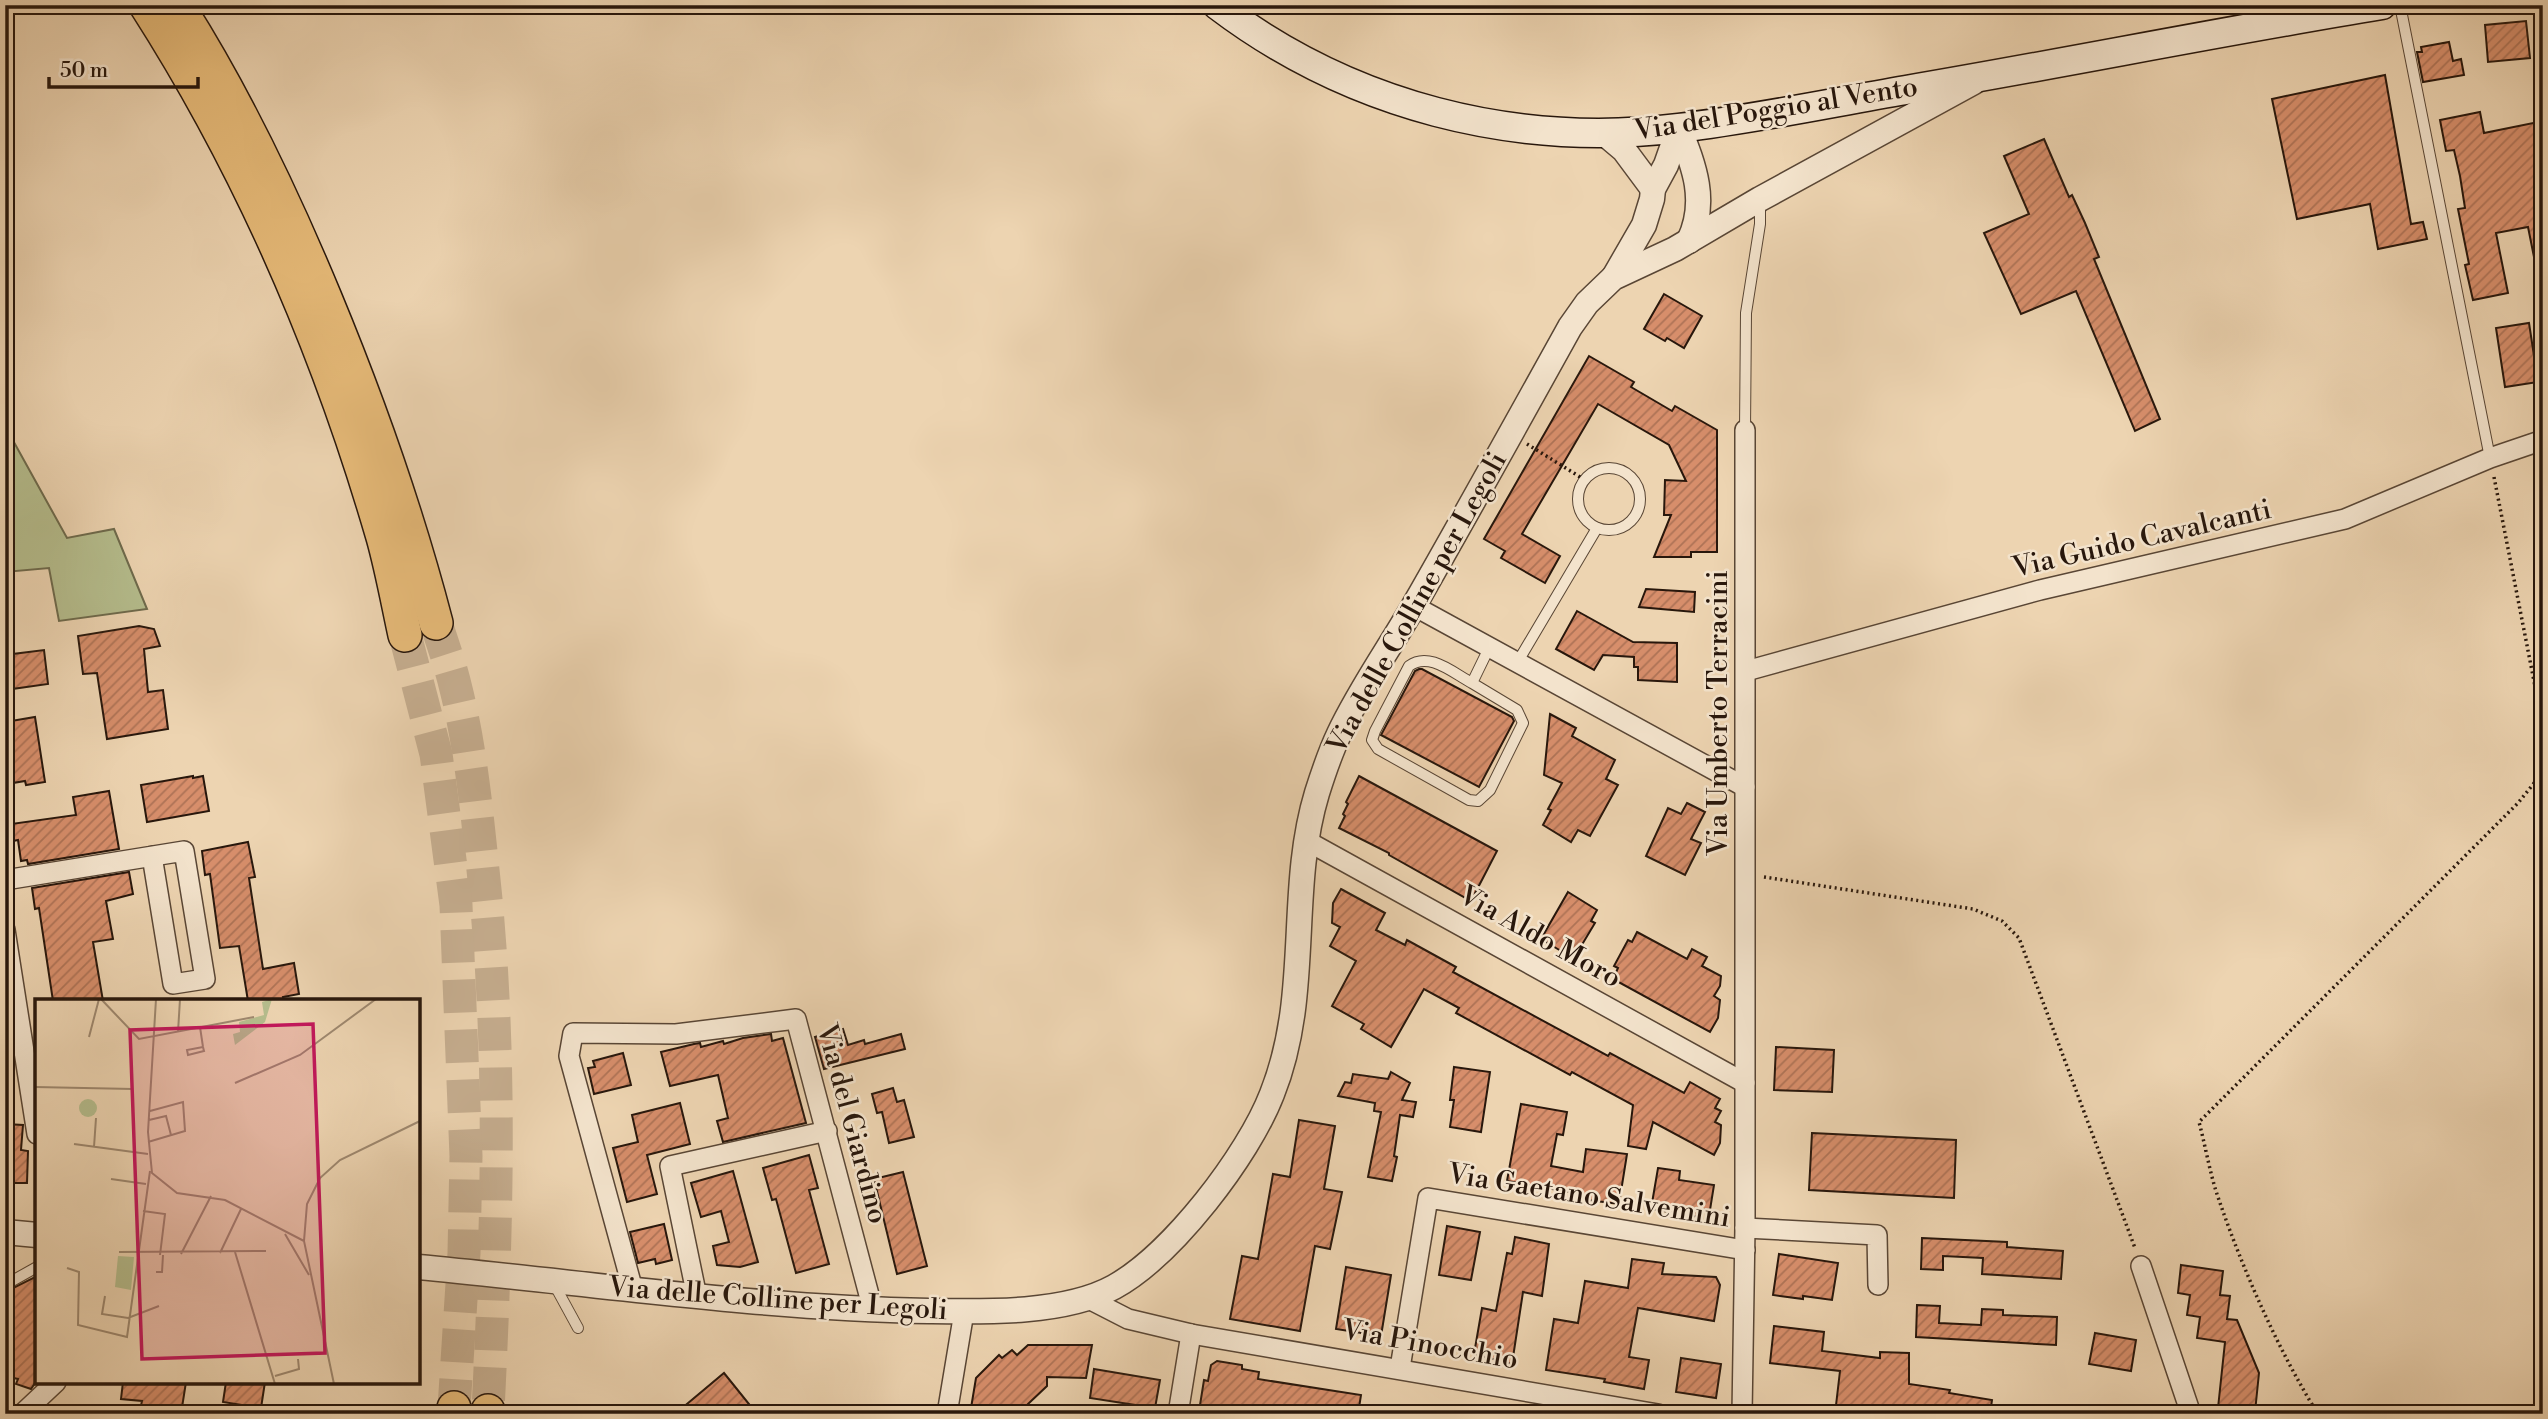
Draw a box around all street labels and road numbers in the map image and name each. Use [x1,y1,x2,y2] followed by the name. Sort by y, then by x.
[1631,69,1920,149] street label: Via del Poggio al Vento
[1319,446,1515,761] street label: Via delle Colline per Legoli
[2008,492,2275,586] street label: Via Guido Cavalcanti
[1701,570,1736,857] street label: Via Umberto Terracini
[1452,877,1627,996] street label: Via Aldo Moro
[808,1019,895,1228] street label: Via del Giardino
[1444,1156,1733,1236] street label: Via Gaetano Salvemini
[606,1270,949,1328] street label: Via delle Colline per Legoli
[1338,1312,1521,1378] street label: Via Pinocchio

